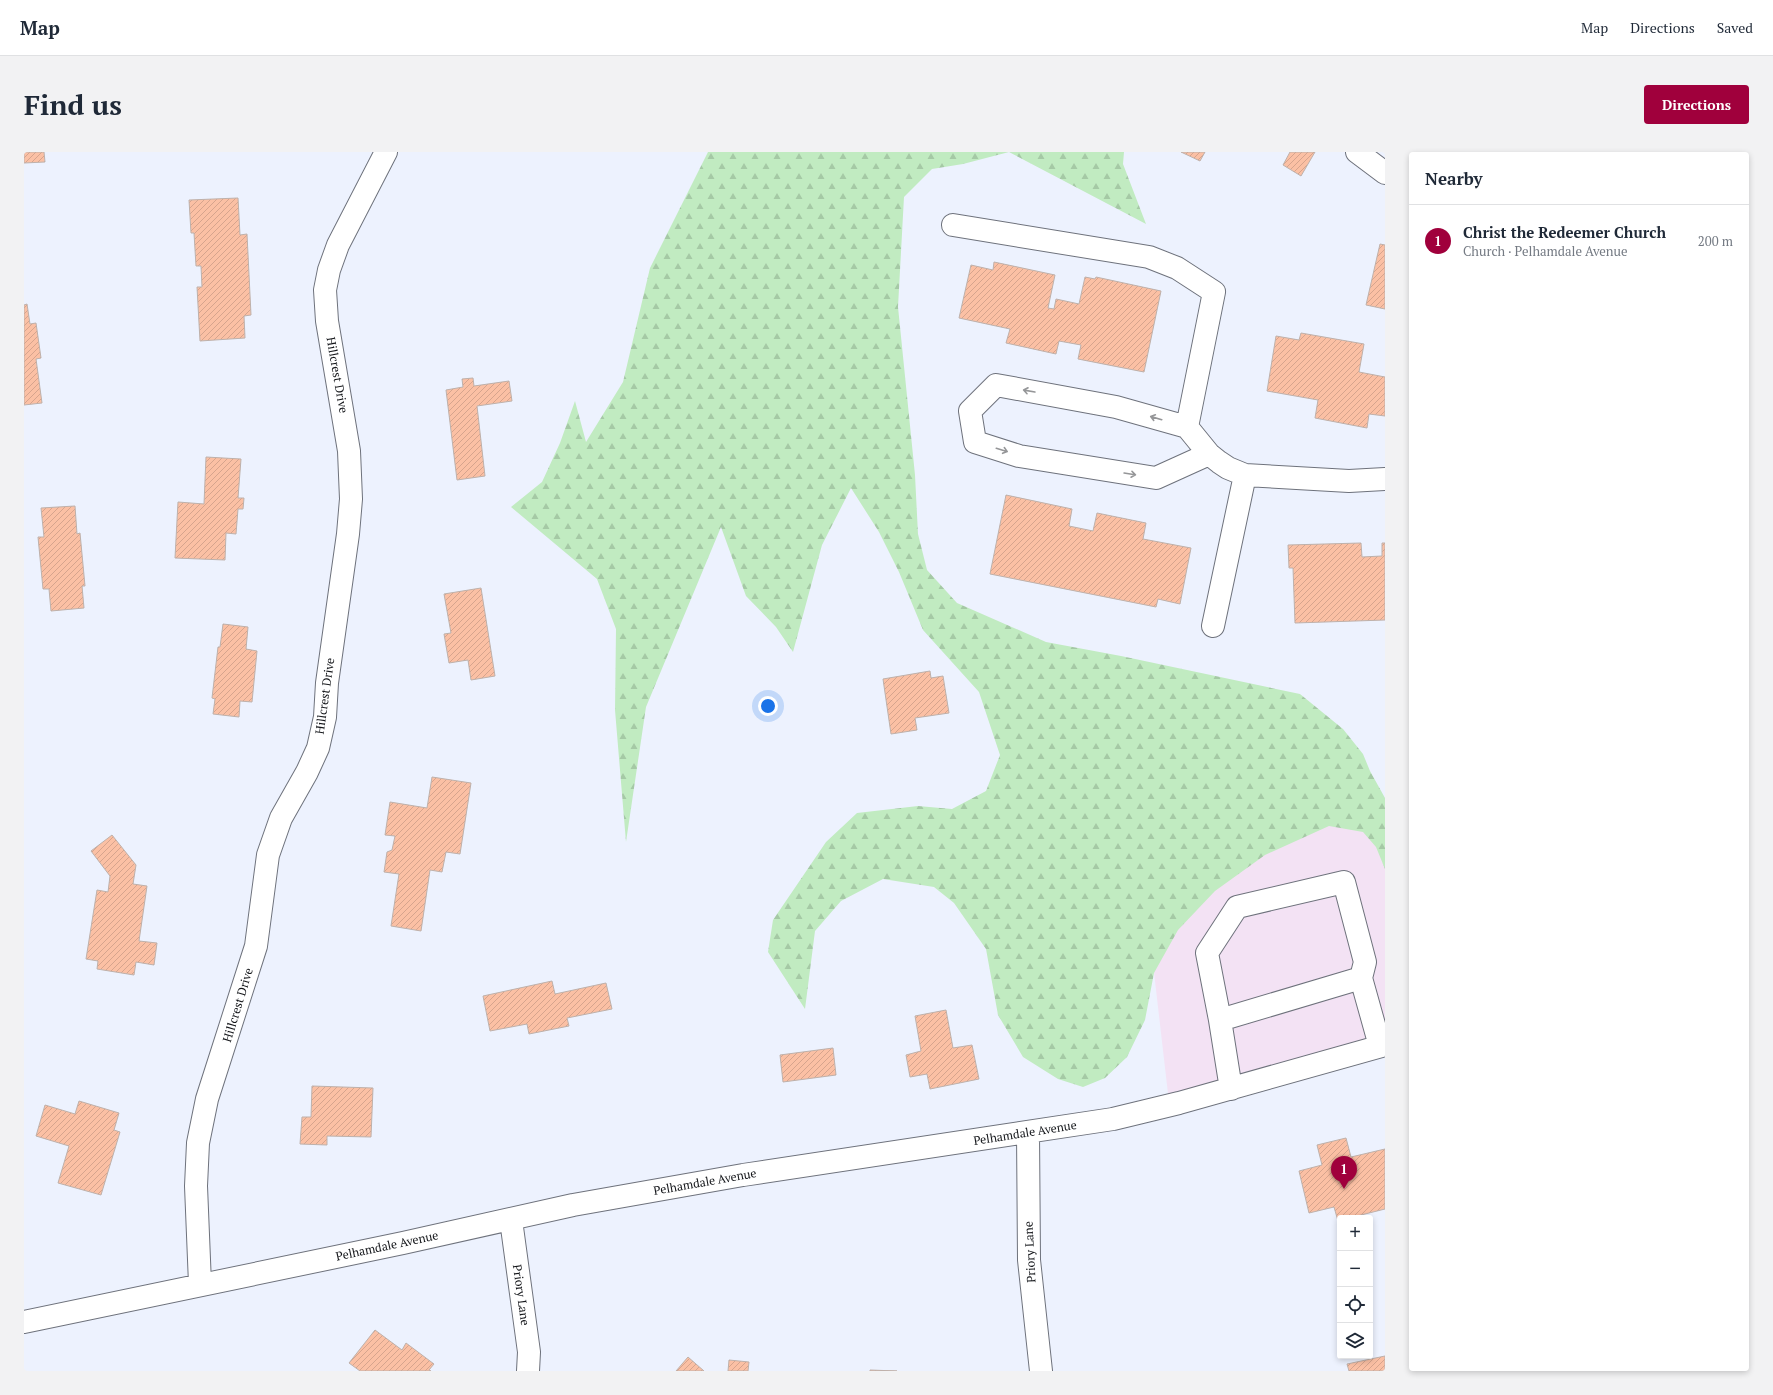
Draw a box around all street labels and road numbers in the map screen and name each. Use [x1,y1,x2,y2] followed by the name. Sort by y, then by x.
[323,336,352,414] street label: Hillcrest Drive
[312,657,337,735] street label: Hillcrest Drive
[219,966,256,1044] street label: Hillcrest Drive
[972,1117,1078,1148] street label: Pelhamdale Avenue
[652,1165,758,1198] street label: Pelhamdale Avenue
[1020,1221,1039,1283] street label: Priory Lane
[334,1227,439,1264] street label: Pelhamdale Avenue
[510,1263,533,1326] street label: Priory Lane

